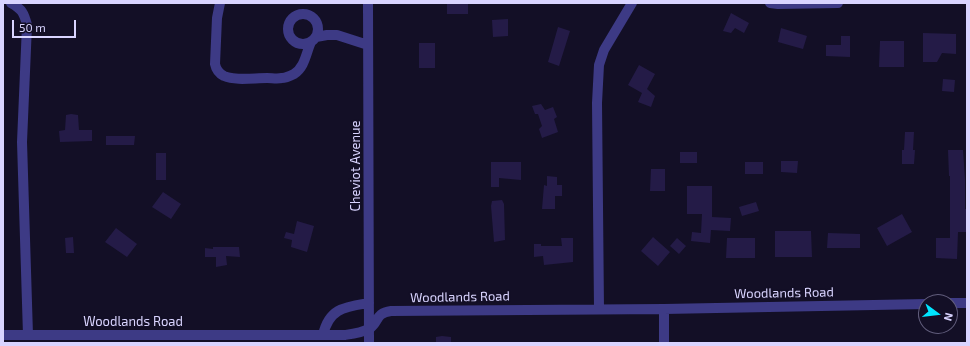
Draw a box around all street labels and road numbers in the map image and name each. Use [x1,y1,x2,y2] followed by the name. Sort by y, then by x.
[348,121,364,211] street label: Cheviot Avenue
[734,284,834,302] street label: Woodlands Road
[410,288,510,306] street label: Woodlands Road
[83,314,183,330] street label: Woodlands Road

